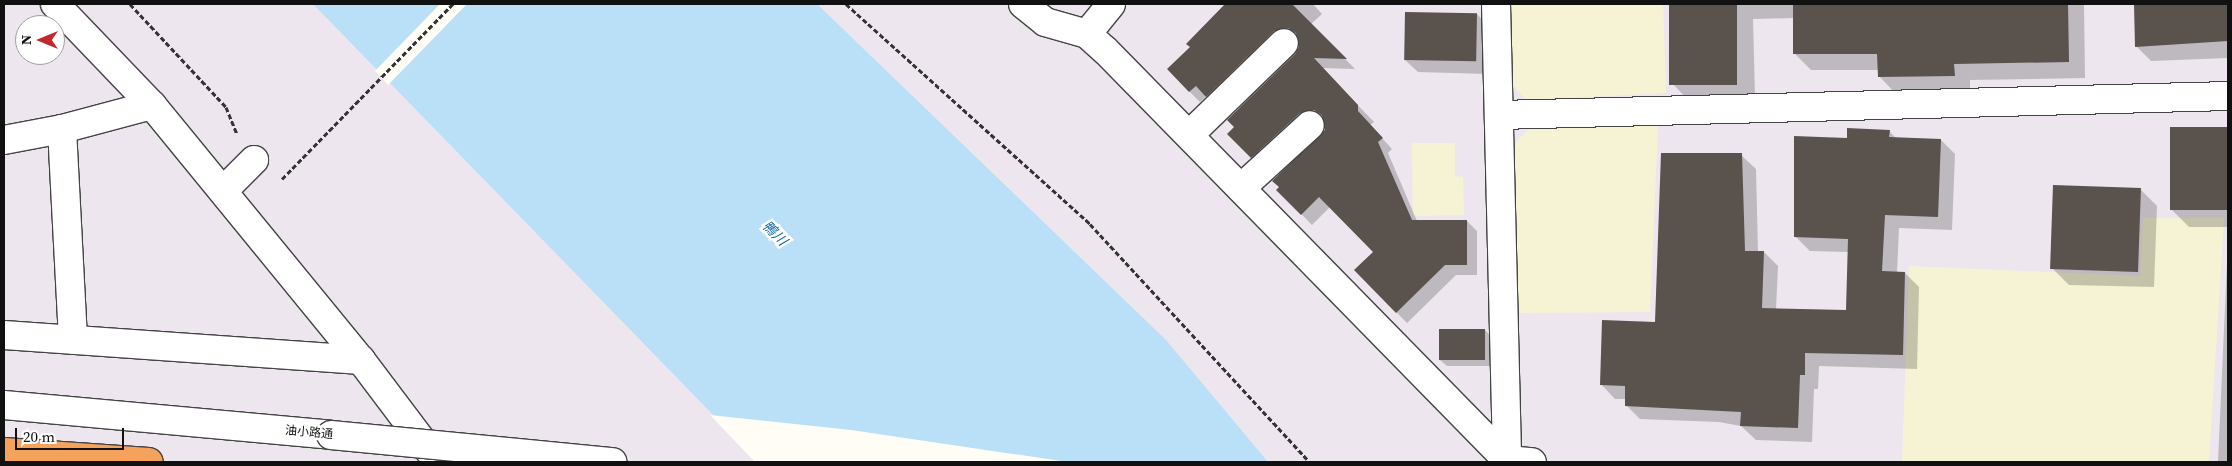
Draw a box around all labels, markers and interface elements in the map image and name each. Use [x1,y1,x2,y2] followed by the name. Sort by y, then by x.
[15,15,65,65] north arrow
[16,35,36,45] text: N
[759,217,791,249] water label: 鴨川
[18,418,126,450] scale bar
[284,424,334,442] street label: 油小路通
[23,426,55,447] text: 20 m

